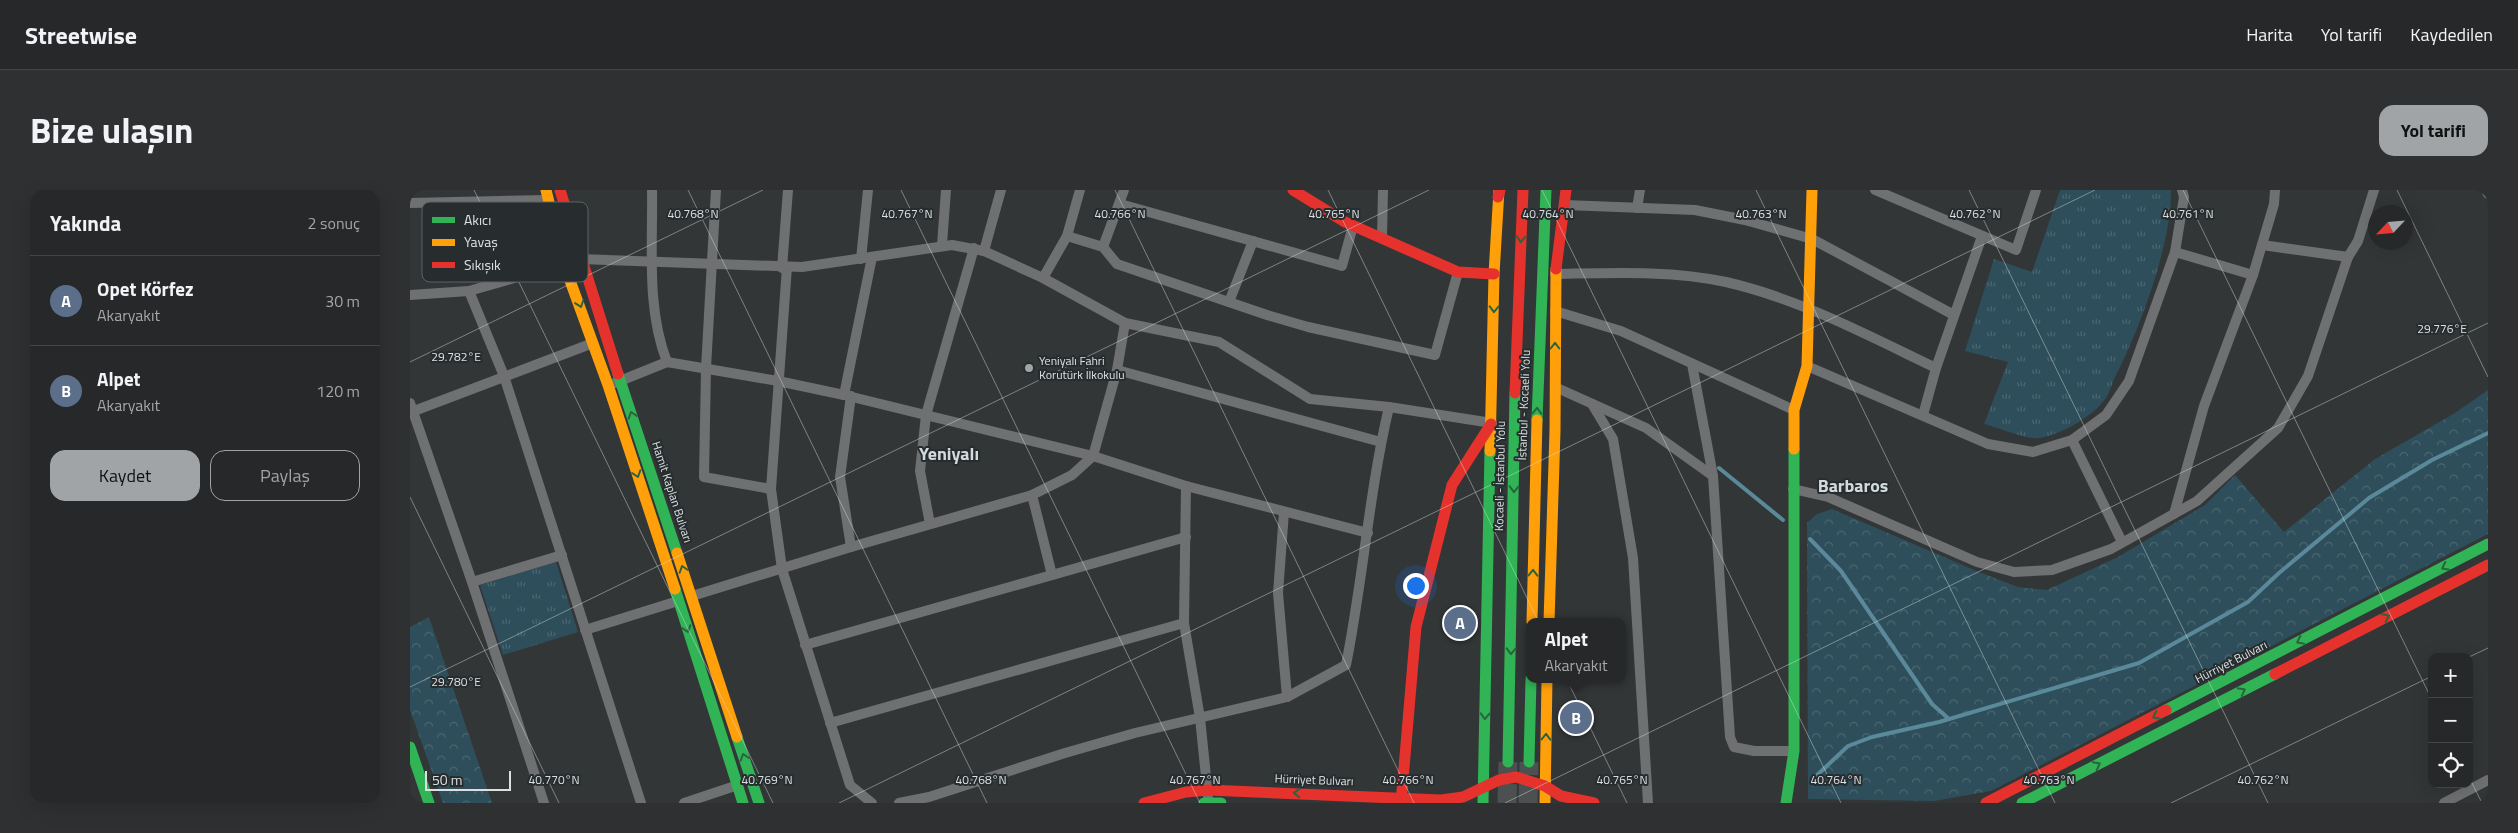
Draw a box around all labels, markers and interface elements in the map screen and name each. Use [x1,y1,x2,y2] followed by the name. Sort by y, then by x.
[25,17,137,53] text: Streetwise
[2246,21,2293,48] text: Harita
[2321,21,2382,48] text: Yol tarifi
[2410,21,2493,48] text: Kaydedilen
[30,103,193,157] text: Bize ulaşın
[2379,105,2488,156] button: Yol tarifi
[422,202,588,282] legend
[667,204,719,223] text: 40.768°N
[881,204,933,223] text: 40.767°N
[1094,204,1146,223] text: 40.766°N
[1308,204,1360,223] text: 40.765°N
[1522,204,1574,223] text: 40.764°N
[1735,204,1787,223] text: 40.763°N
[1949,204,2001,223] text: 40.762°N
[2162,204,2214,223] text: 40.761°N
[2368,205,2413,250] north arrow
[50,207,121,239] text: Yakında
[464,209,491,230] text: Akıcı
[308,211,360,235] text: 2 sonuç
[464,231,498,252] text: Yavaş
[1515,235,1526,243] one-way arrow
[464,254,501,275] text: Sıkışık
[97,274,194,303] text: Opet Körfez
[61,289,71,313] text: A
[325,289,360,313] text: 30 m
[574,299,584,307] one-way arrow
[97,303,160,327] text: Akaryakıt
[1489,305,1499,313] one-way arrow
[2417,319,2467,338] text: 29.776°E
[1550,341,1560,349] one-way arrow
[431,347,481,366] text: 29.782°E
[1512,349,1535,461] street label: İstanbul - Kocaeli Yolu
[1039,351,1125,384] place label: Yeniyalı Fahri Korutürk İlkokulu
[1023,362,1035,374] marker: Yeniyalı Fahri Korutürk İlkokulu
[97,364,141,393] text: Alpet
[61,379,71,403] text: B
[316,379,360,403] text: 120 m
[97,393,160,417] text: Akaryakıt
[1532,406,1542,414] one-way arrow
[628,411,638,419] one-way arrow
[1489,421,1510,531] street label: Kocaeli - İstanbul Yolu
[647,439,698,545] street label: Hamit Kaplan Bulvarı
[919,440,979,467] district label: Yeniyalı
[50,450,200,501] button: Kaydet
[210,450,360,501] button: Paylaş
[631,470,641,478] one-way arrow
[1818,472,1888,499] district label: Barbaros
[1509,485,1519,493] one-way arrow
[2441,561,2450,571] one-way arrow
[679,565,689,573] one-way arrow
[1528,569,1538,576] one-way arrow
[1403,573,1429,599] your location
[1444,604,1476,642] pin: A
[2381,613,2390,623] one-way arrow
[1526,618,1626,683] popup
[681,624,691,633] one-way arrow
[1544,624,1588,653] text: Alpet
[2191,635,2270,688] street label: Hürriyet Bulvarı
[2297,635,2306,645] one-way arrow
[1505,647,1516,655] one-way arrow
[1544,653,1608,677] text: Akaryakıt
[2428,653,2473,788] map controls
[2428,653,2473,698] button: +
[431,672,481,691] text: 29.780°E
[2236,687,2245,697] one-way arrow
[2428,698,2473,743] button: −
[1560,699,1592,737] pin: B
[2152,710,2161,720] one-way arrow
[1480,713,1491,721] one-way arrow
[1541,733,1551,740] one-way arrow
[2428,743,2473,788] button: locate
[740,753,750,761] one-way arrow
[2092,761,2101,771] one-way arrow
[425,768,511,791] scale bar
[432,769,462,790] text: 50 m
[1274,769,1354,790] street label: Hürriyet Bulvarı
[528,770,580,789] text: 40.770°N
[741,770,793,789] text: 40.769°N
[955,770,1007,789] text: 40.768°N
[1169,770,1221,789] text: 40.767°N
[1382,770,1434,789] text: 40.766°N
[1596,770,1648,789] text: 40.765°N
[1810,770,1862,789] text: 40.764°N
[2023,770,2075,789] text: 40.763°N
[2237,770,2289,789] text: 40.762°N
[1292,788,1300,799] one-way arrow

